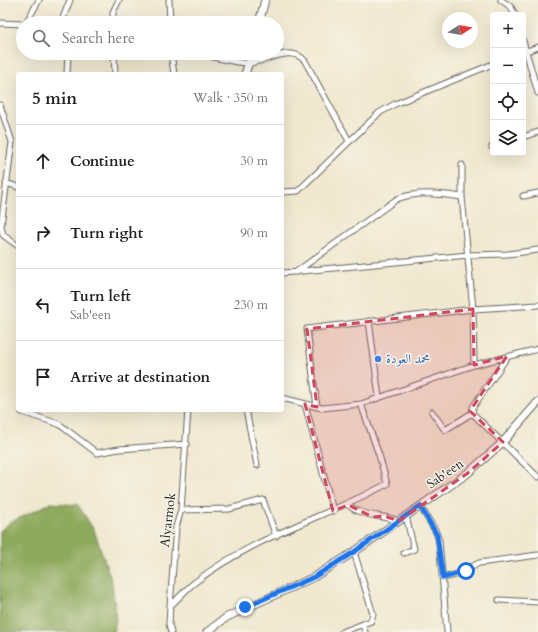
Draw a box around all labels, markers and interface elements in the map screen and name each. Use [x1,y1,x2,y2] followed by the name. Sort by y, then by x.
[442,12,478,48] north arrow
[490,12,526,156] map controls
[490,12,526,48] button: +
[16,16,284,60] search box
[30,27,52,49] icon: search
[62,28,135,48] text: Search here
[490,48,526,84] button: −
[490,84,526,120] button: locate
[32,87,77,110] text: 5 min
[193,89,268,107] text: Walk · 350 m
[490,120,526,156] button: layers
[32,150,54,172] icon: ahead
[70,151,135,171] text: Continue
[240,152,268,170] text: 30 m
[32,222,54,244] icon: right
[70,223,143,243] text: Turn right
[240,224,268,242] text: 90 m
[70,286,131,306] text: Turn left
[32,294,54,316] icon: left
[234,296,268,314] text: 230 m
[70,306,111,324] text: Sab'een
[386,350,430,368] place label: محمد العودة
[373,354,383,364] marker: محمد العودة
[32,366,54,388] icon: arrive
[70,367,210,387] text: Arrive at destination
[423,454,468,493] street label: Sab'een
[156,492,180,548] street label: Alyarmok
[457,562,475,580] route start
[236,598,254,616] route end

